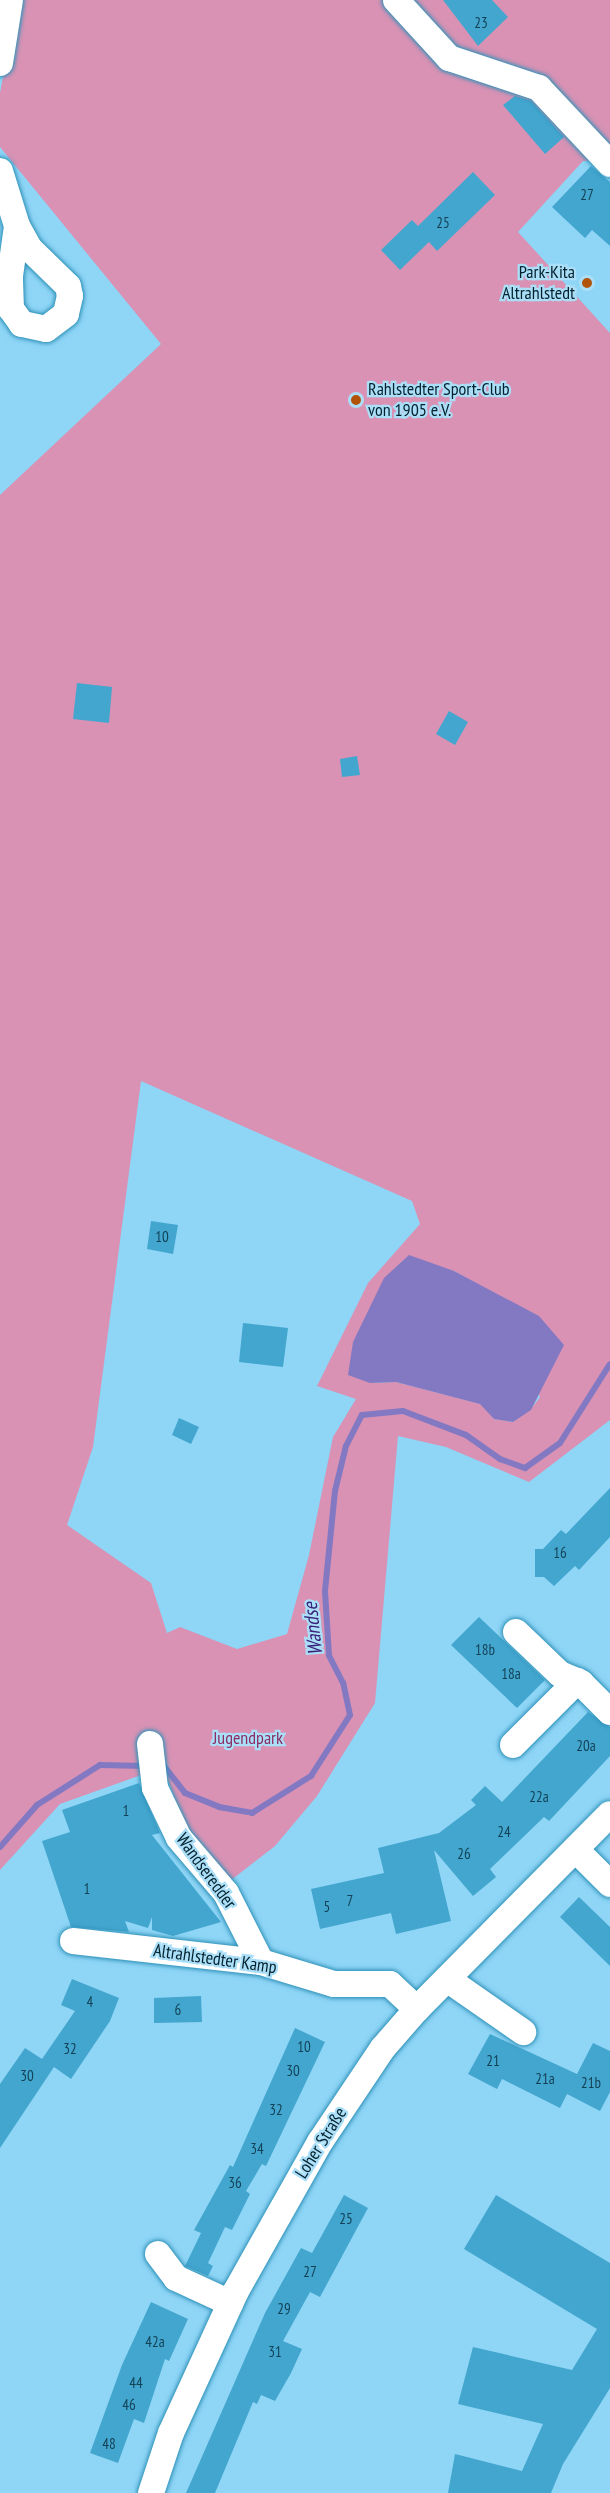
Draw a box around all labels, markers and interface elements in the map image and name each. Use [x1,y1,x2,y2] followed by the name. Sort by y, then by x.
[474,14,488,32] house number: 23
[580,186,594,204] house number: 27
[436,214,450,232] house number: 25
[502,262,575,304] place label: Park-Kita Altrahlstedt
[580,276,594,290] marker: Park-Kita Altrahlstedt
[368,379,510,422] place label: Rahlstedter Sport-Club von 1905 e.V.
[349,393,363,407] marker: Rahlstedter Sport-Club von 1905 e.V.
[155,1228,169,1246] house number: 10
[553,1544,567,1562] house number: 16
[298,1601,328,1657] water label: Wandse
[475,1641,495,1659] house number: 18b
[501,1665,521,1683] house number: 18a
[213,1727,283,1749] park label: Jugendpark
[576,1737,596,1755] house number: 20a
[529,1788,549,1806] house number: 22a
[123,1802,129,1820] house number: 1
[497,1823,511,1841] house number: 24
[171,1829,241,1913] street label: Wandseredder
[457,1845,471,1863] house number: 26
[84,1880,90,1898] house number: 1
[347,1892,353,1910] house number: 7
[324,1898,330,1916] house number: 5
[152,1940,278,1978] street label: Altrahlstedter Kamp
[87,1993,93,2011] house number: 4
[175,2001,181,2019] house number: 6
[297,2038,311,2056] house number: 10
[63,2040,77,2058] house number: 32
[486,2052,500,2070] house number: 21
[286,2062,300,2080] house number: 30
[20,2067,34,2085] house number: 30
[535,2070,555,2088] house number: 21a
[581,2074,601,2092] house number: 21b
[269,2101,283,2119] house number: 32
[291,2104,351,2182] street label: Loher Straße
[250,2140,264,2158] house number: 34
[228,2174,242,2192] house number: 36
[339,2210,353,2228] house number: 25
[303,2263,317,2281] house number: 27
[277,2300,291,2318] house number: 29
[145,2333,165,2351] house number: 42a
[268,2343,282,2361] house number: 31
[129,2374,143,2392] house number: 44
[122,2396,136,2414] house number: 46
[102,2435,116,2453] house number: 48

